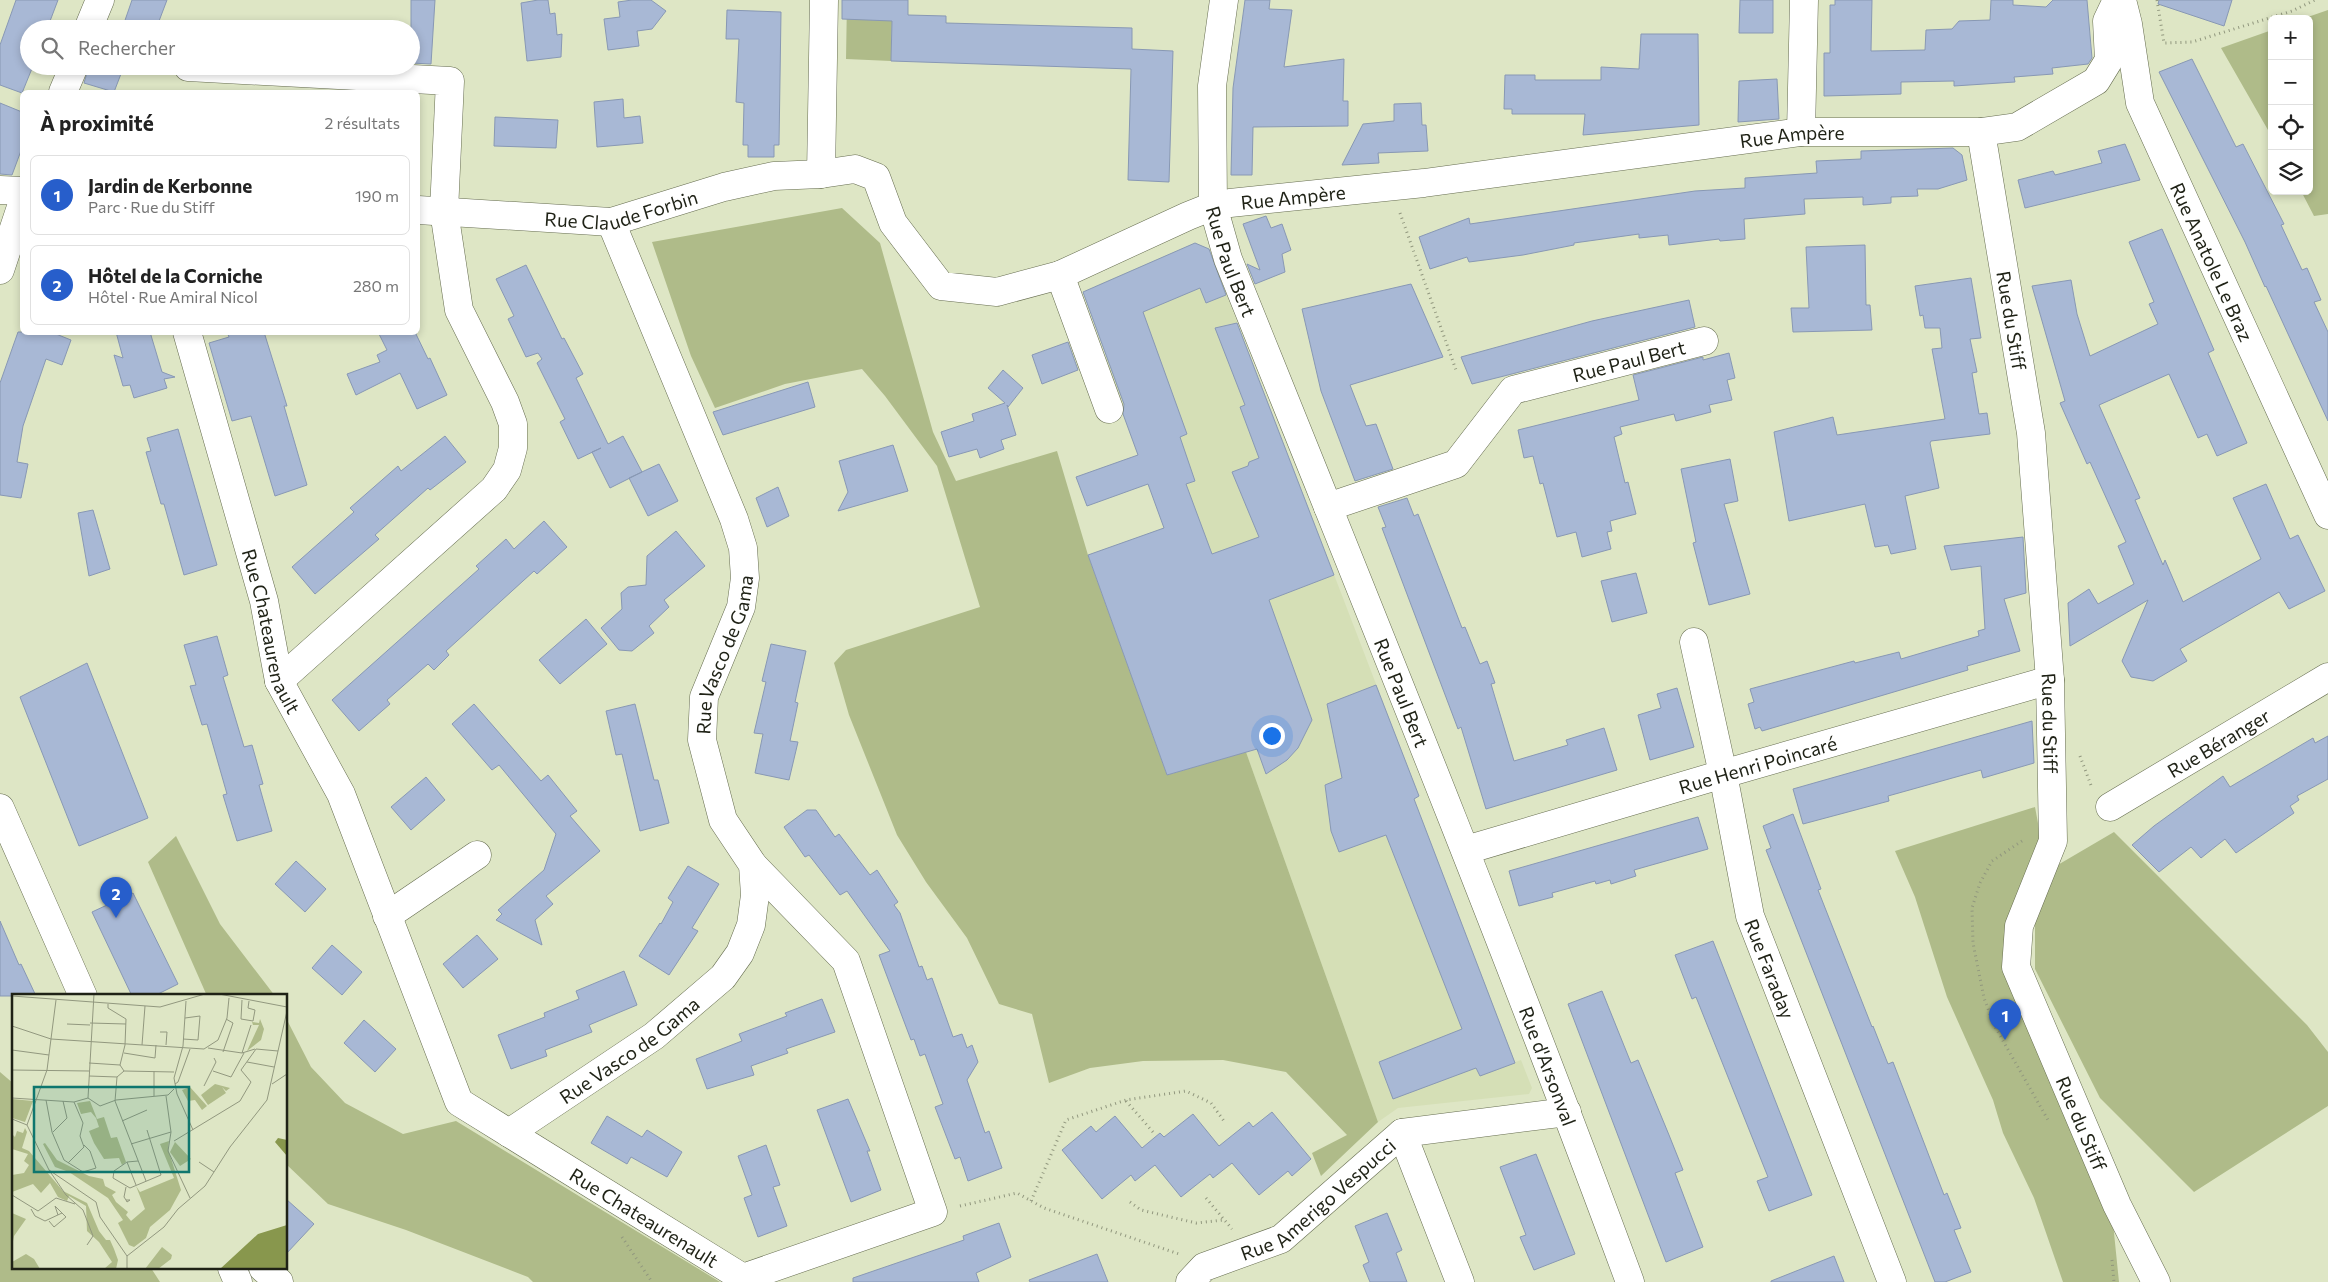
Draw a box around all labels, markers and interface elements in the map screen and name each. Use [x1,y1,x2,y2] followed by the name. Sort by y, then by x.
[2268,15,2313,195] map controls
[2268,15,2313,60] button: +
[20,20,420,75] search box
[38,34,66,62] icon: search
[78,36,176,59] text: Rechercher
[2268,60,2313,105] button: −
[2268,105,2313,150] button: locate
[40,110,154,135] text: À proximité
[324,113,400,132] text: 2 résultats
[1738,120,1844,152] street label: Rue Ampère
[2268,150,2313,195] button: layers
[88,174,252,197] text: Jardin de Kerbonne
[2166,179,2259,345] street label: Rue Anatole Le Braz
[1239,180,1346,213] street label: Rue Ampère
[544,184,700,234] street label: Rue Claude Forbin
[53,186,61,205] text: 1
[355,186,399,205] text: 190 m
[88,197,215,216] text: Parc · Rue du Stiff
[1202,203,1262,320] street label: Rue Paul Bert
[88,264,263,287] text: Hôtel de la Corniche
[1993,269,2032,372] street label: Rue du Stiff
[52,276,62,295] text: 2
[353,276,399,295] text: 280 m
[88,287,258,306] text: Hôtel · Rue Amiral Nicol
[1570,335,1688,386] street label: Rue Paul Bert
[238,546,306,717] street label: Rue Chateaurenault
[691,573,757,735] street label: Rue Vasco de Gama
[1370,634,1434,750] street label: Rue Paul Bert
[2038,672,2063,774] street label: Rue du Stiff
[2163,703,2274,782] street label: Rue Béranger
[1259,723,1285,749] your location
[1676,730,1839,798] street label: Rue Henri Poincaré
[100,877,132,918] pin: 2
[1741,915,1800,1022] street label: Rue Faraday
[555,991,703,1108] street label: Rue Vasco de Gama
[12,994,288,1270] inset map
[1989,999,2021,1040] pin: 1
[1515,1003,1582,1129] street label: Rue d'Arsonval
[2052,1072,2113,1174] street label: Rue du Stiff
[1237,1133,1400,1264] street label: Rue Amerigo Vespucci
[566,1162,723,1272] street label: Rue Chateaurenault

